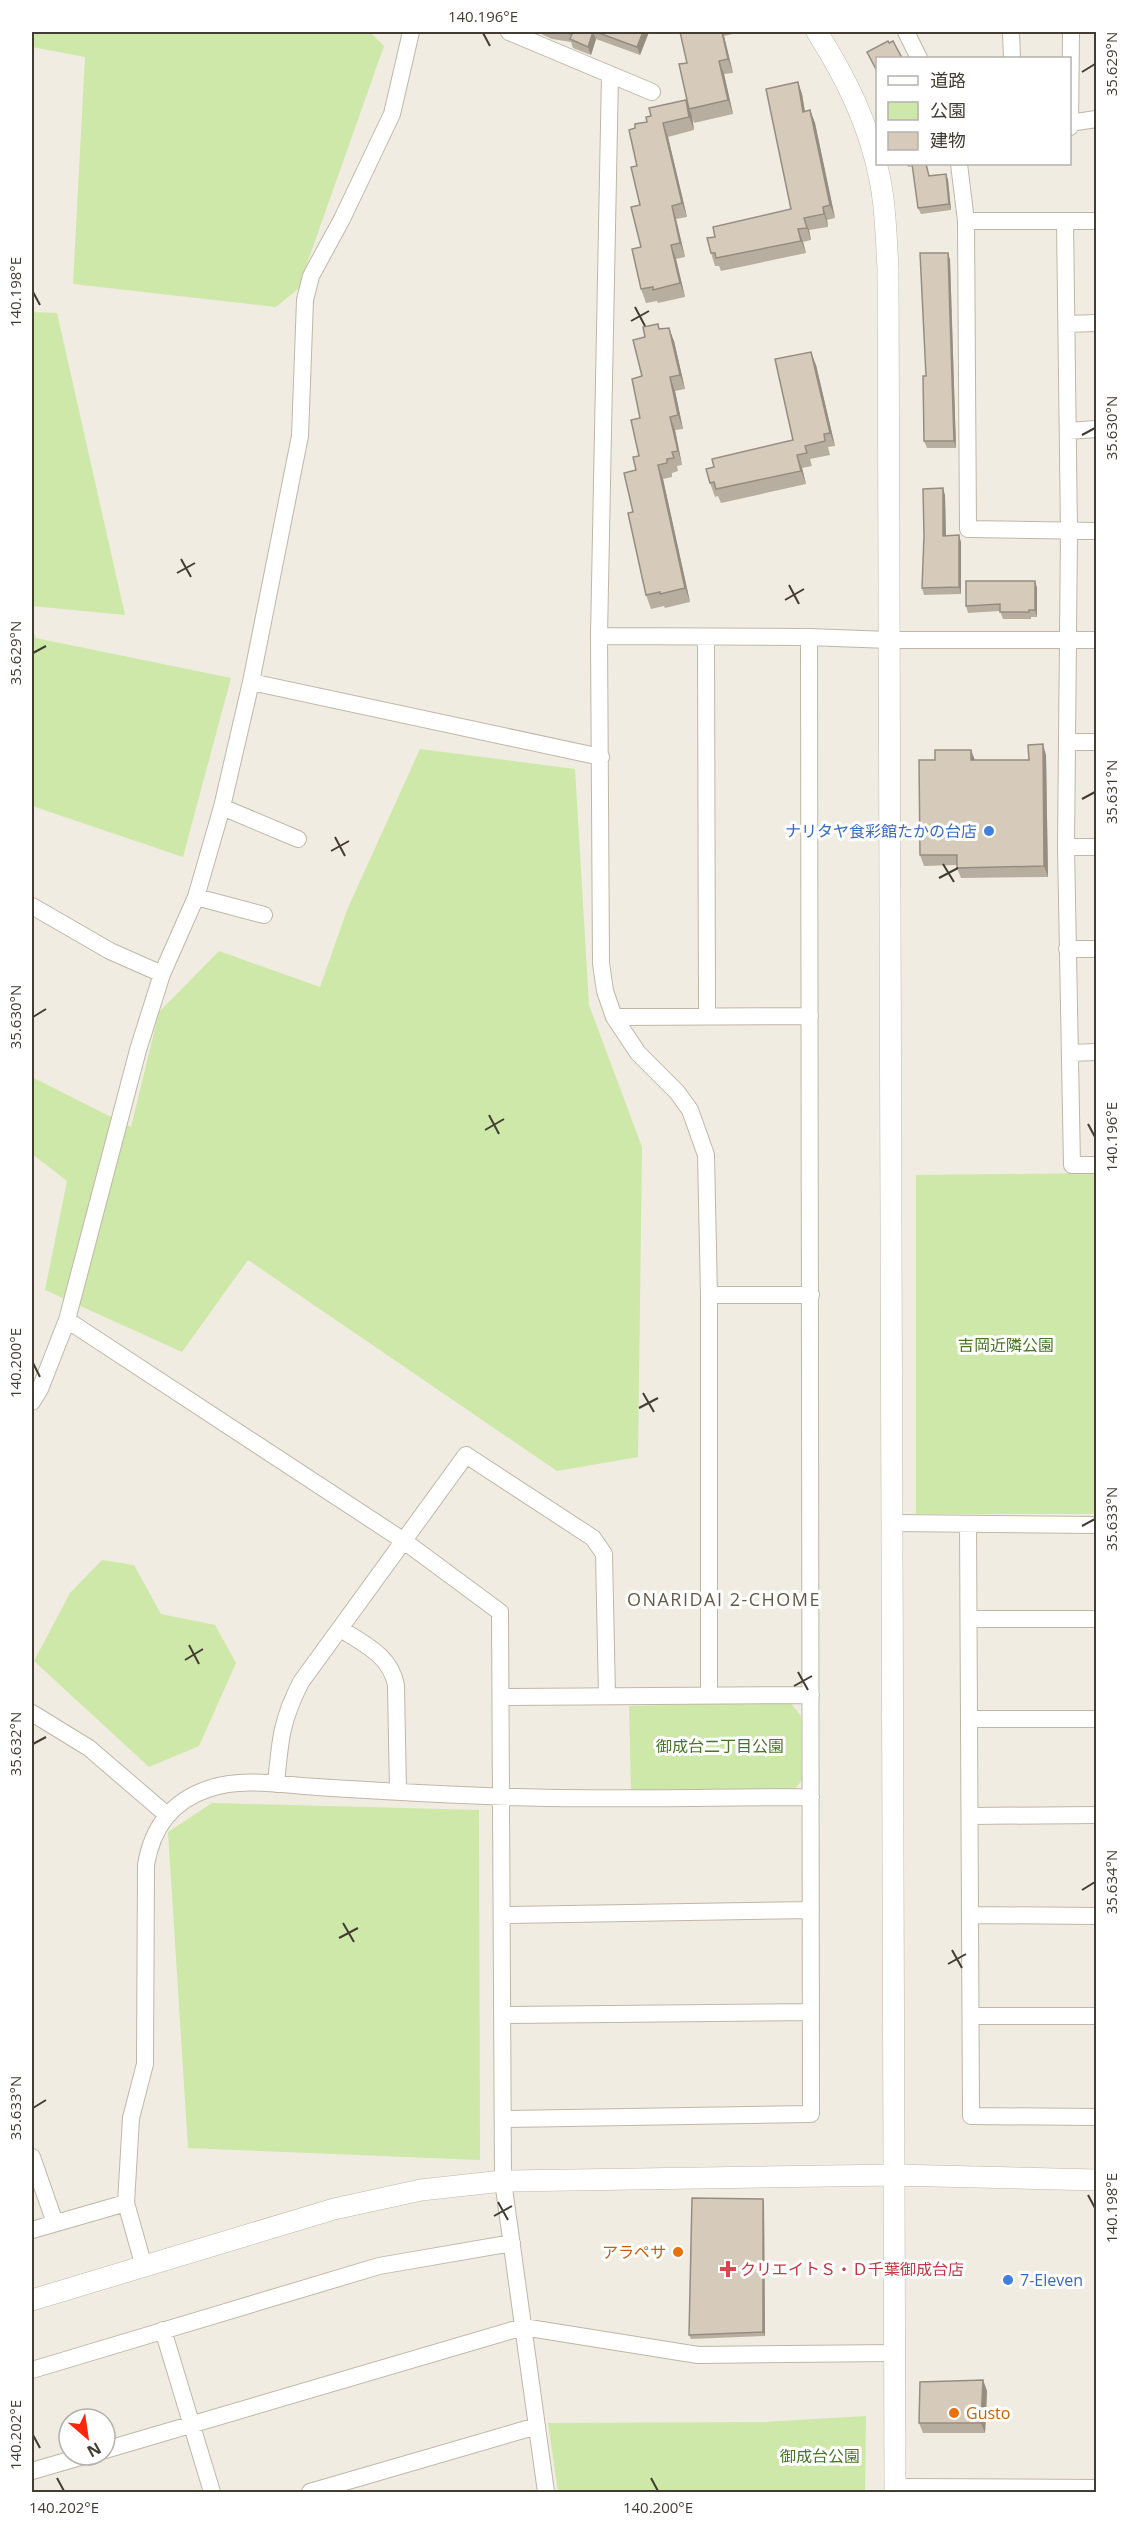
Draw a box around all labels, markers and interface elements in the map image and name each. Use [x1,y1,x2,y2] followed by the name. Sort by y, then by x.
[448,6,518,26] text: 140.196°E
[1101,32,1121,96] text: 35.629°N
[876,57,1071,165] legend
[930,68,966,92] text: 道路
[930,98,966,122] text: 公園
[930,128,966,152] text: 建物
[5,257,25,327] text: 140.198°E
[1101,396,1121,460] text: 35.630°N
[5,621,25,685] text: 35.629°N
[1101,760,1121,824] text: 35.631°N
[785,820,977,842] place label: ナリタヤ食彩館たかの台店
[982,824,996,838] marker: ナリタヤ食彩館たかの台店
[5,985,25,1049] text: 35.630°N
[1101,1102,1121,1172] text: 140.196°E
[5,1328,25,1398] text: 140.200°E
[958,1334,1054,1356] park label: 吉岡近隣公園
[1101,1487,1121,1551] text: 35.633°N
[627,1587,821,1611] district label: ONARIDAI 2-CHOME
[5,1712,25,1776] text: 35.632°N
[656,1735,784,1757] park label: 御成台二丁目公園
[1101,1850,1121,1914] text: 35.634°N
[5,2076,25,2140] text: 35.633°N
[1101,2173,1121,2243] text: 140.198°E
[602,2241,666,2263] place label: アラペサ
[671,2245,685,2259] marker: アラペサ
[740,2258,964,2280] place label: クリエイトＳ・Ｄ千葉御成台店
[721,2262,735,2276] marker: クリエイトＳ・Ｄ千葉御成台店
[1020,2269,1083,2291] place label: 7-Eleven
[1001,2273,1015,2287] marker: 7-Eleven
[5,2400,25,2470] text: 140.202°E
[966,2402,1010,2424] place label: Gusto
[947,2406,961,2420] marker: Gusto
[57,2407,117,2467] north arrow
[83,2437,105,2463] text: N
[780,2445,860,2467] park label: 御成台公園
[29,2497,99,2517] text: 140.202°E
[623,2497,693,2517] text: 140.200°E

